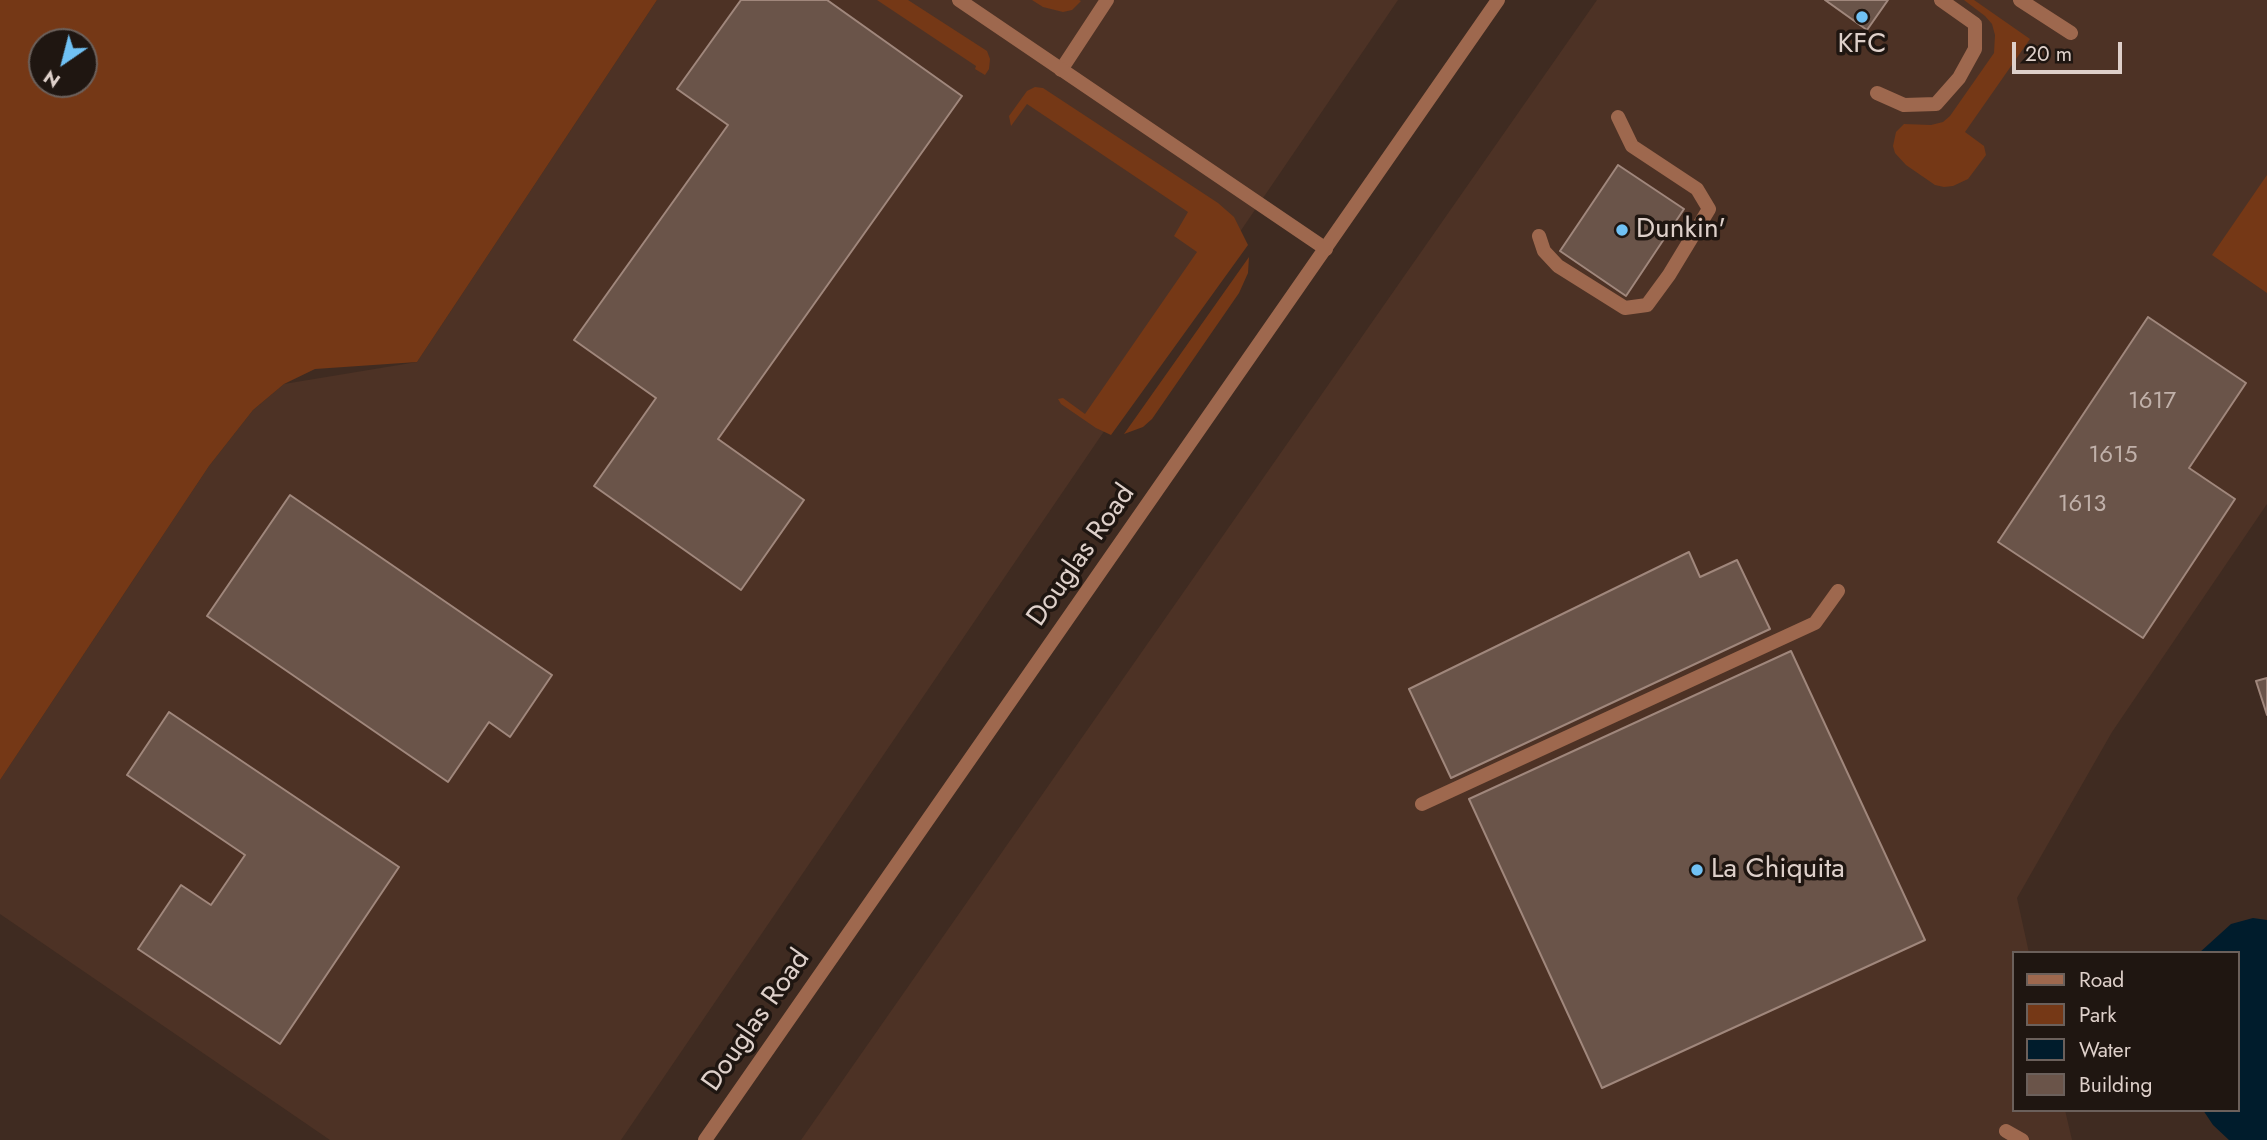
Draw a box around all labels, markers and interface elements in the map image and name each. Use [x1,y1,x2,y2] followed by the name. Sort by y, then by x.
[1854,9,1870,25] marker: KFC
[28,28,98,98] north arrow
[1838,28,1886,62] place label: KFC
[2015,28,2125,72] scale bar
[2025,39,2072,69] text: 20 m
[38,64,66,94] text: N
[1636,213,1726,247] place label: Dunkin'
[1614,222,1630,238] marker: Dunkin'
[2128,388,2176,416] house number: 1617
[2089,442,2137,470] house number: 1615
[1021,479,1143,633] street label: Douglas Road
[2058,491,2106,519] house number: 1613
[1711,853,1845,887] place label: La Chiquita
[1689,862,1705,878] marker: La Chiquita
[696,944,818,1098] street label: Douglas Road
[2011,951,2239,1112] legend
[2079,965,2124,995] text: Road
[2079,1000,2116,1030] text: Park
[2079,1035,2131,1065] text: Water
[2079,1070,2152,1100] text: Building

